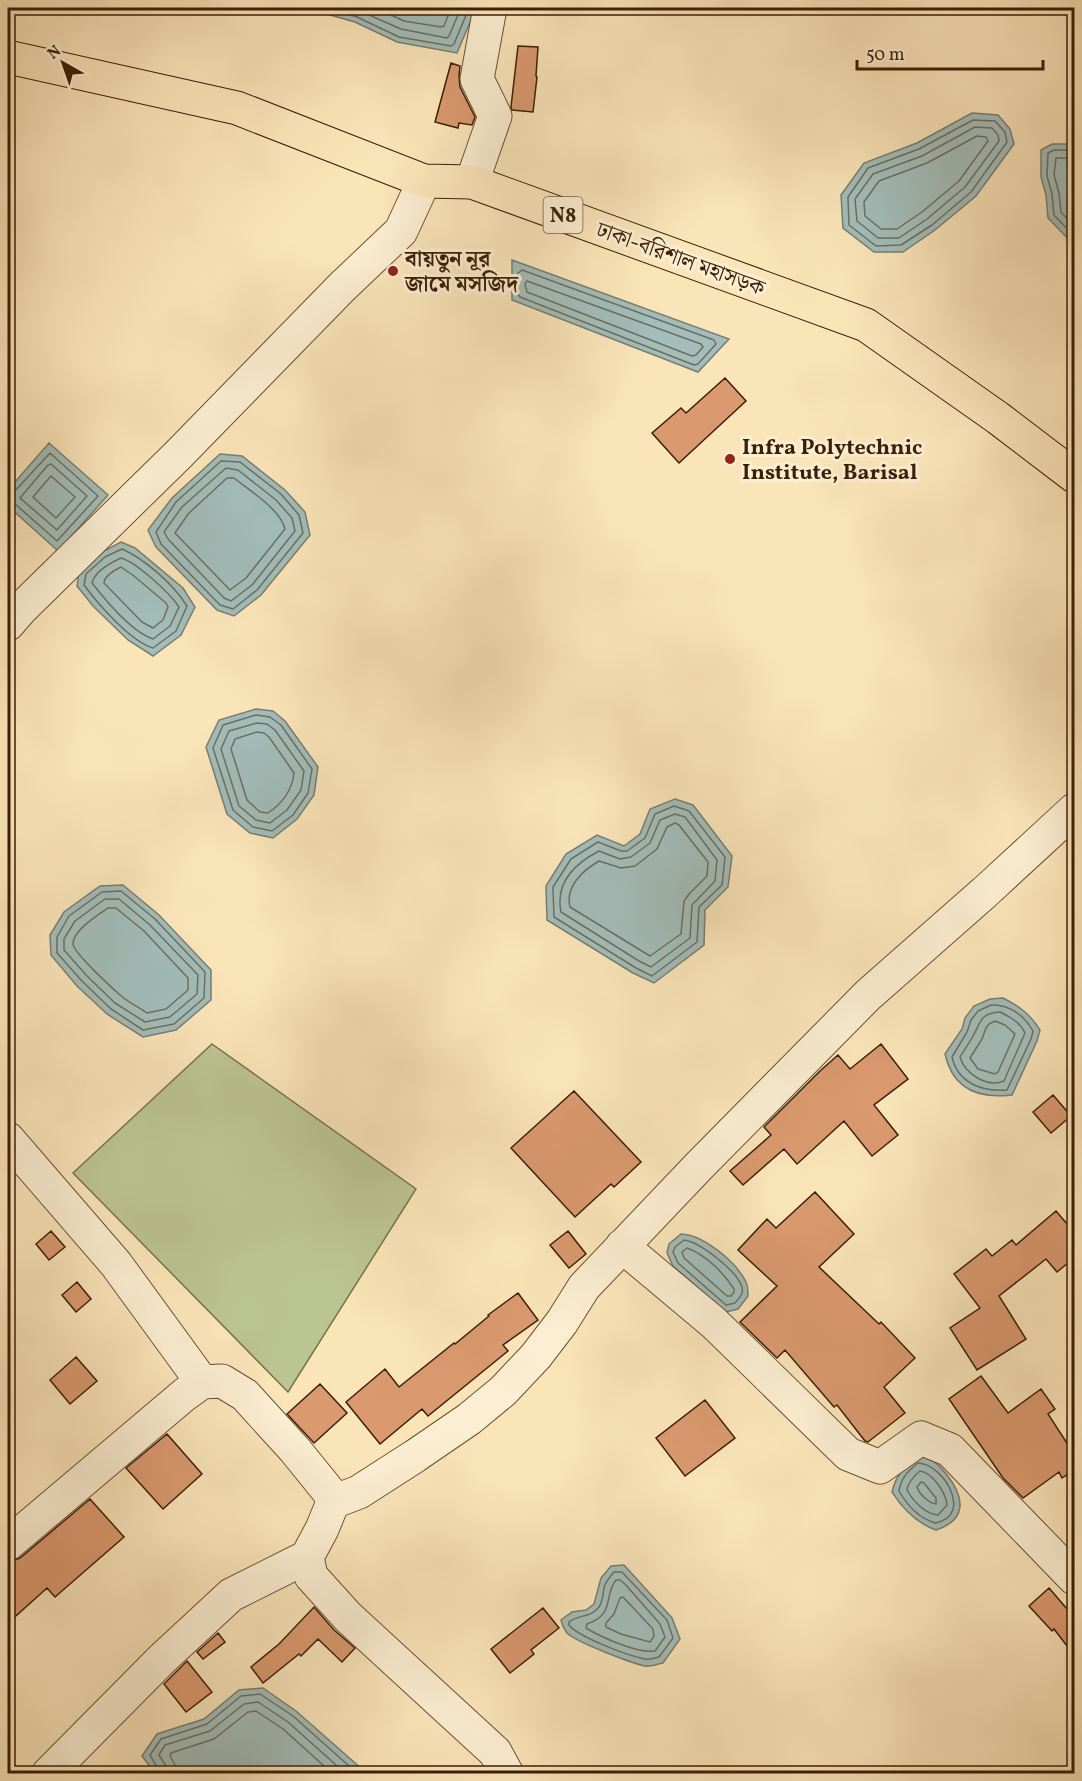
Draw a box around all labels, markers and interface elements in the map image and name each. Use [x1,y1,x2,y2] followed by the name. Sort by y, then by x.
[33,33,93,93] north arrow
[857,33,1043,71] scale bar
[43,41,66,65] text: N
[866,43,905,68] text: 50 m
[544,197,582,233] road number: N8
[591,215,770,306] street label: ঢাকা-বরিশাল মহাসড়ক
[404,245,519,301] place label: বায়তুন নূর জামে মসজিদ
[386,264,400,278] marker: বায়তুন নূর জামে মসজিদ
[742,433,922,489] place label: Infra Polytechnic Institute, Barisal
[723,452,737,466] marker: Infra Polytechnic Institute, Barisal

